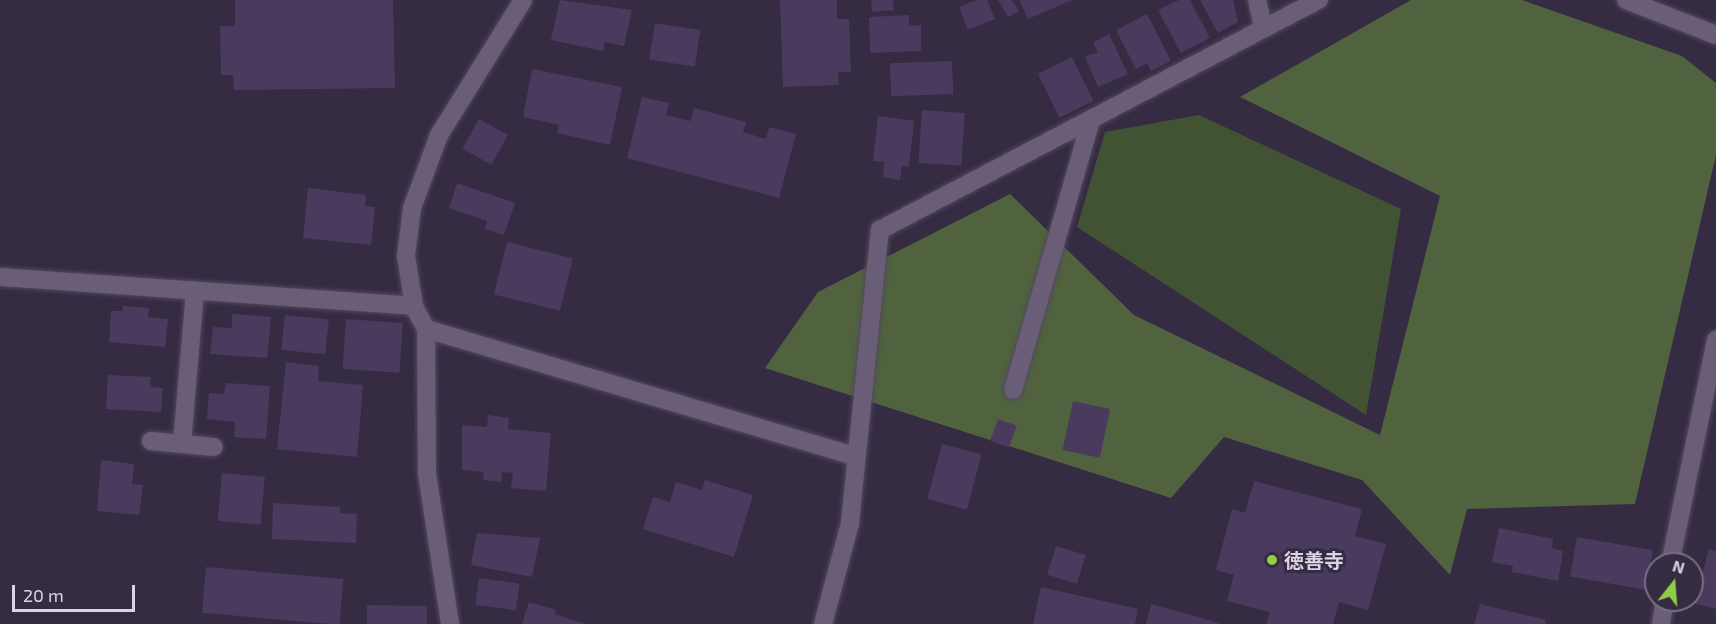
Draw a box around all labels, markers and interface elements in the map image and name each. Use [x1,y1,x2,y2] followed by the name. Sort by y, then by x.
[1284,548,1344,572] place label: 徳善寺
[1644,552,1704,612] north arrow
[1265,553,1279,567] marker: 徳善寺
[1671,555,1687,577] text: N
[15,573,138,611] scale bar
[23,584,64,606] text: 20 m

